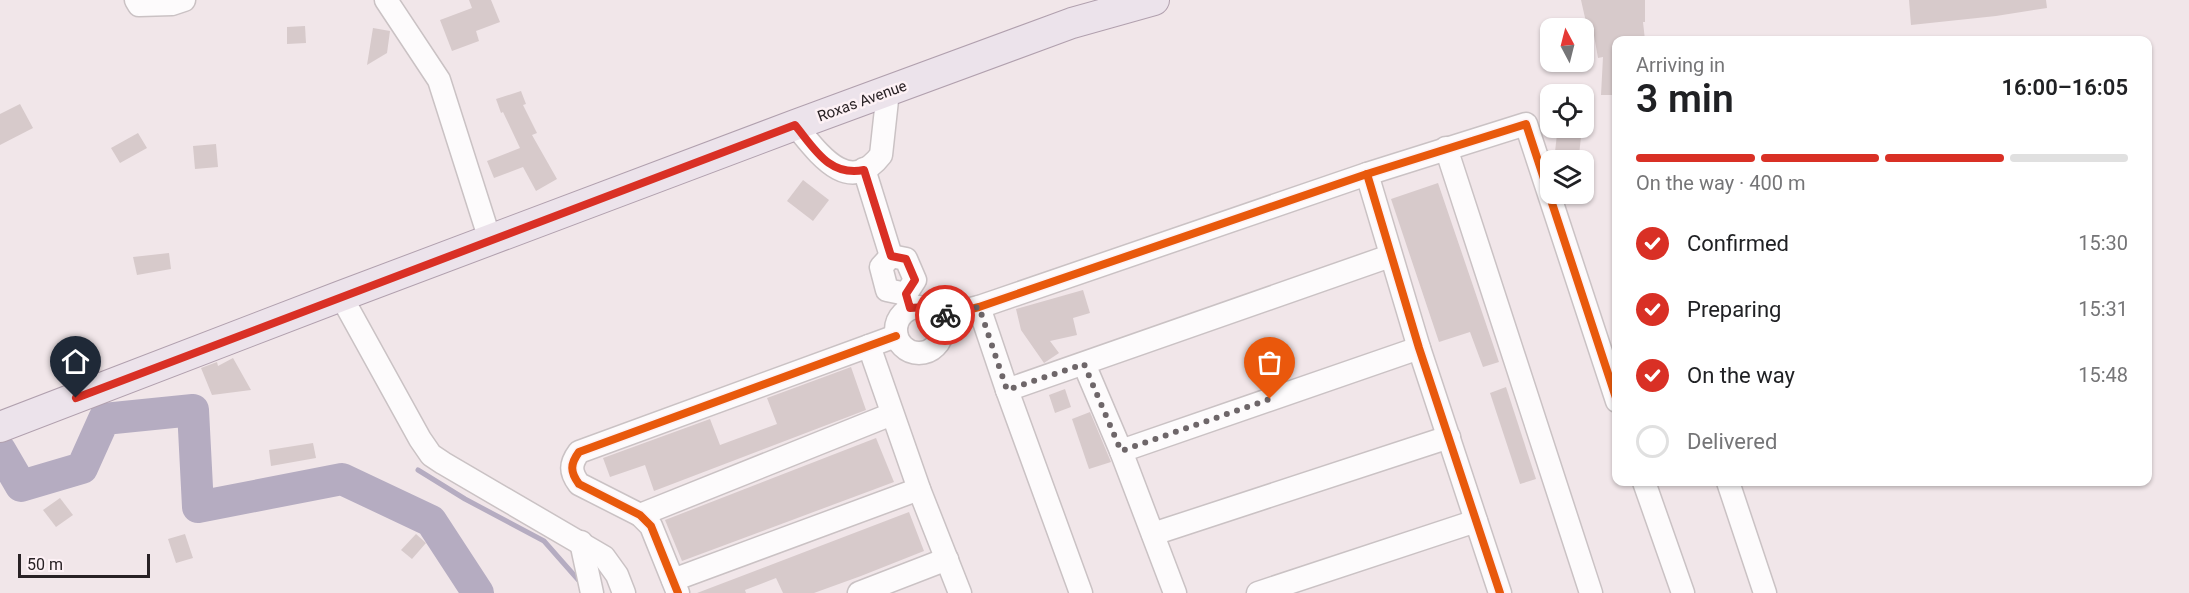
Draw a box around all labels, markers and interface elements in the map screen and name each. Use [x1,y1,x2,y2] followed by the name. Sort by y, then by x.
[1540,18,1594,72] north arrow
[1540,18,1594,204] map controls
[1636,53,1725,77] text: Arriving in
[2001,75,2128,100] text: 16:00–16:05
[815,76,909,125] street label: Roxas Avenue
[1636,76,1734,122] text: 3 min
[1540,84,1594,138] button: locate
[1540,150,1594,204] button: layers
[1636,171,1805,195] text: On the way · 400 m
[1636,227,1669,260] icon: check
[1687,231,1789,256] text: Confirmed
[2078,231,2128,255] text: 15:30
[915,285,975,345] courier
[1636,293,1669,326] icon: check
[1687,297,1781,322] text: Preparing
[2078,297,2128,321] text: 15:31
[929,299,962,332] icon: bike
[50,336,101,398] pin
[1244,337,1295,399] pin
[59,345,92,378] icon: home
[1253,346,1286,379] icon: bag
[1636,359,1669,392] icon: check
[1687,363,1795,388] text: On the way
[2078,363,2128,387] text: 15:48
[1687,429,1777,454] text: Delivered
[18,551,150,578] scale bar
[27,555,63,574] text: 50 m

